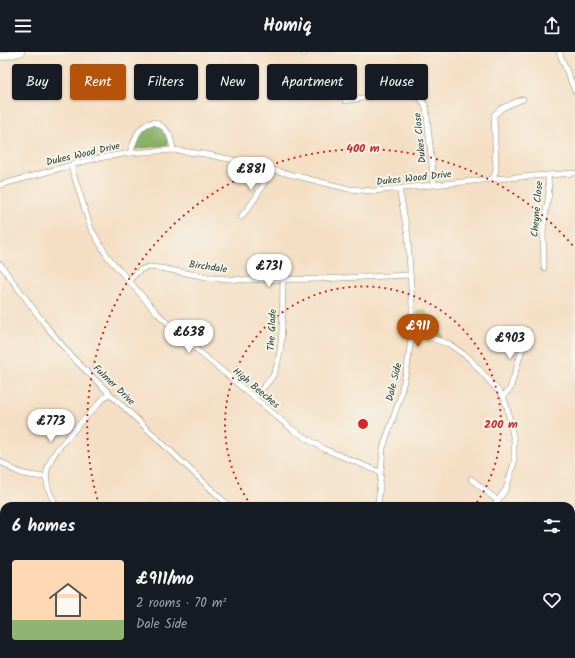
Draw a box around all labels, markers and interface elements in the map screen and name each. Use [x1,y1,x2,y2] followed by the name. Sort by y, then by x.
[263,12,312,41] text: Homiq
[12,15,34,37] icon: menu
[541,15,563,37] icon: share
[12,64,62,100] chip: Buy
[70,64,126,100] chip: Rent
[134,64,198,100] chip: Filters
[206,64,259,100] chip: New
[267,64,357,100] chip: Apartment
[365,64,428,100] chip: House
[409,112,431,164] street label: Dukes Close
[44,138,122,170] street label: Dukes Wood Drive
[346,139,380,158] text: 400 m
[227,157,275,191] pin: £881
[237,159,265,180] text: £881
[376,166,453,190] street label: Dukes Wood Drive
[527,180,547,238] street label: Cheyne Close
[245,254,293,288] pin: £731
[188,256,229,278] street label: Birchdale
[256,256,282,277] text: £731
[263,308,281,351] street label: The Glade
[394,314,442,348] pin: £911
[406,316,430,337] text: £911
[165,320,213,354] pin: £638
[173,322,205,343] text: £638
[486,326,534,360] pin: £903
[495,328,525,349] text: £903
[89,361,139,410] street label: Fulmer Drive
[381,361,407,403] street label: Dale Side
[229,364,284,413] street label: High Beeches
[27,409,75,443] pin: £773
[37,411,65,432] text: £773
[484,415,518,434] text: 200 m
[356,417,370,431] centre of rings
[12,513,75,540] text: 6 homes
[541,515,563,537] icon: filters
[136,566,194,593] text: £911/mo
[44,576,92,624] icon: home
[541,589,563,611] icon: heart
[136,593,226,614] text: 2 rooms · 70 m²
[136,614,187,635] text: Dale Side

